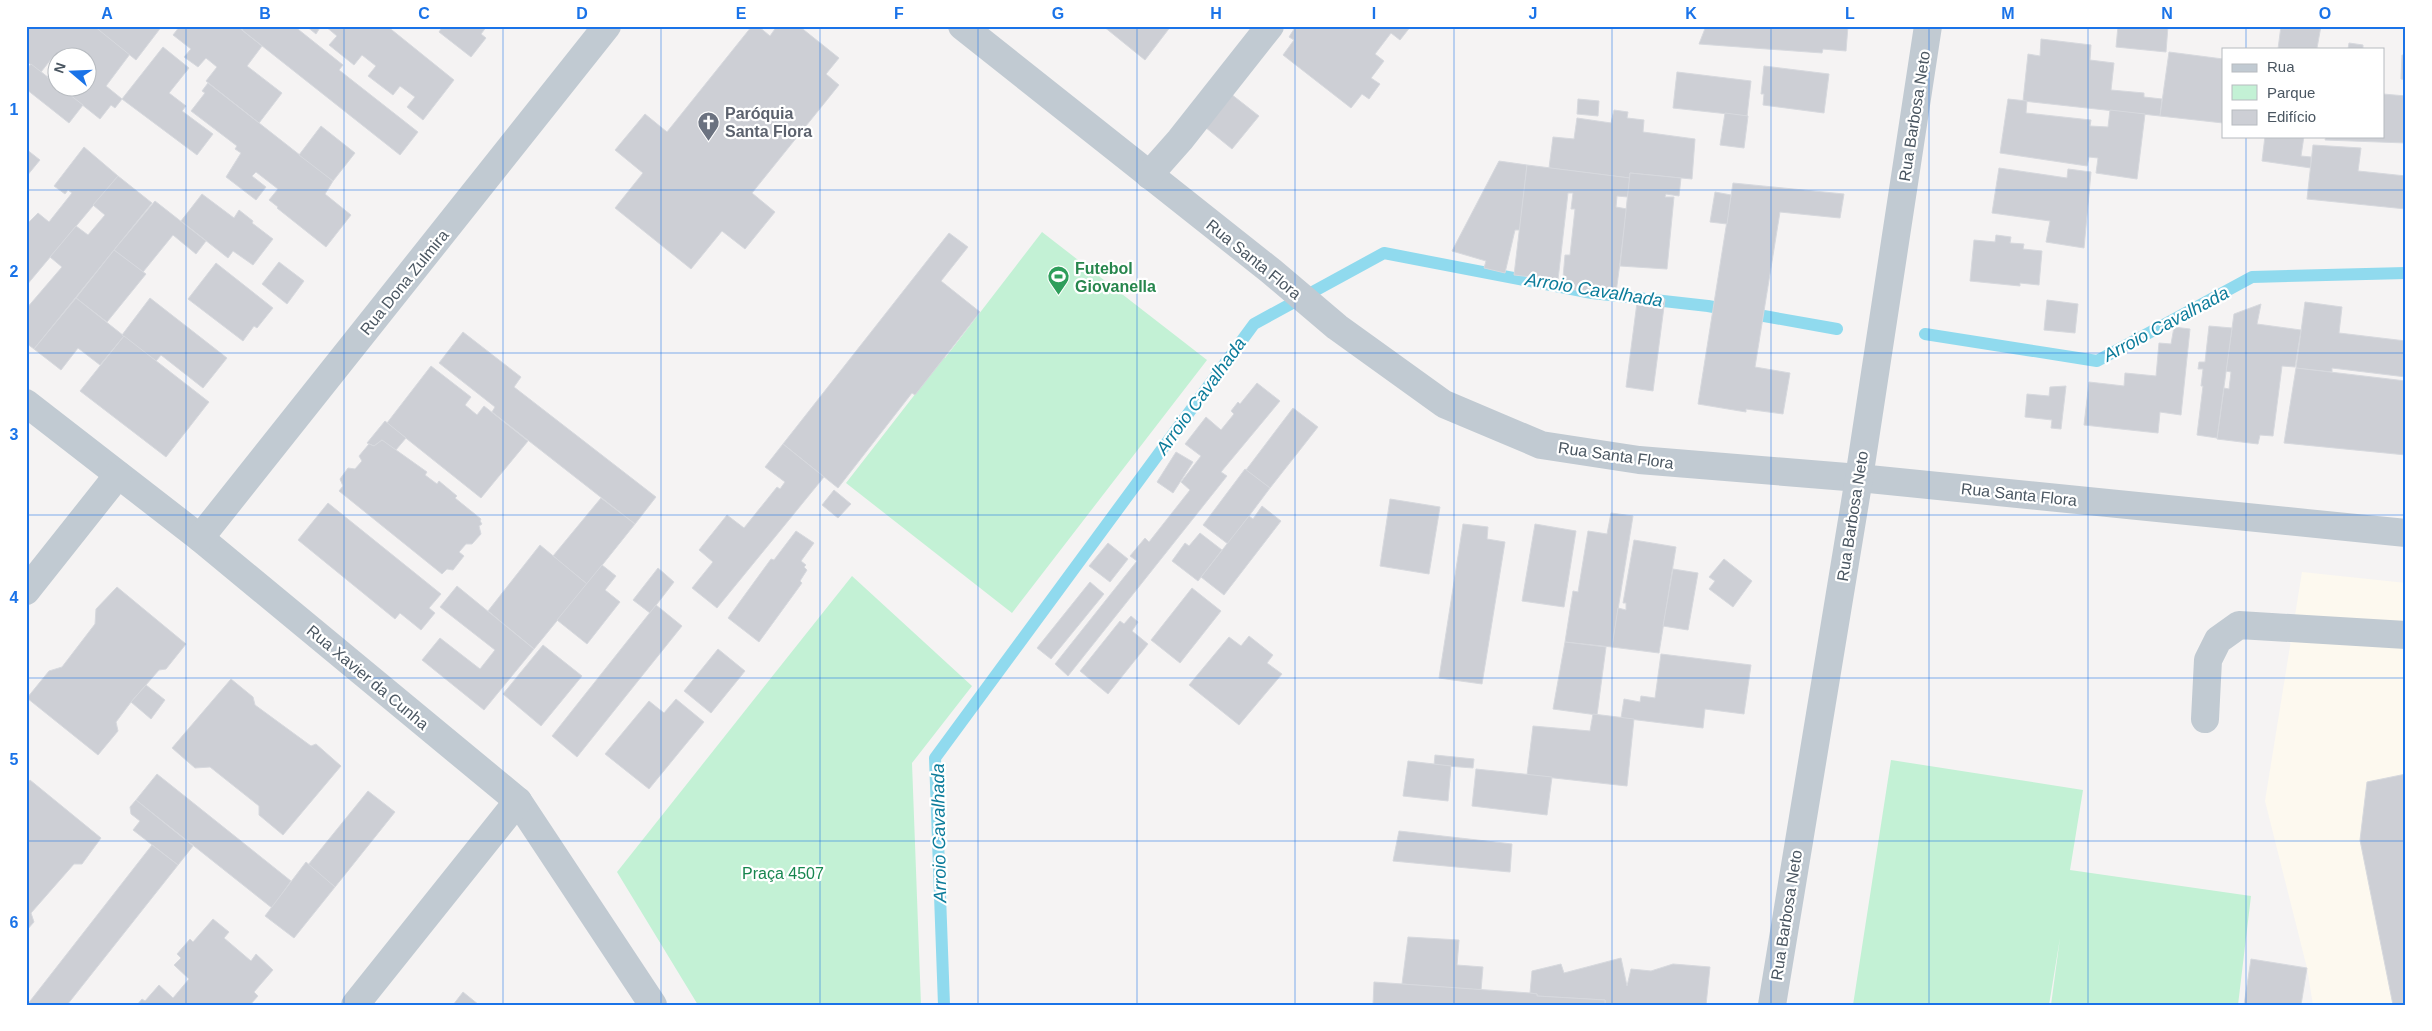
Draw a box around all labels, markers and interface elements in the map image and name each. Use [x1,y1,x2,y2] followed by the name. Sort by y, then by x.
[101,5,113,22] text: A
[259,5,271,22] text: B
[418,5,430,22] text: C
[576,5,588,22] text: D
[736,5,747,22] text: E
[894,5,904,22] text: F
[1052,5,1064,22] text: G
[1210,5,1222,22] text: H
[1372,5,1376,22] text: I
[1529,5,1537,22] text: J
[1685,5,1697,22] text: K
[1845,5,1855,22] text: L
[2001,5,2015,22] text: M
[2161,5,2173,22] text: N
[2319,5,2331,22] text: O
[48,48,98,98] north arrow
[2222,48,2384,138] legend
[1896,50,1933,182] street label: Rua Barbosa Neto
[2267,58,2295,75] text: Rua
[50,60,69,75] text: N
[2267,84,2315,101] text: Parque
[10,101,19,118] text: 1
[725,105,812,140] place label: Paróquia Santa Flora
[2267,108,2316,125] text: Edifício
[697,110,721,141] church icon: Paróquia Santa Flora
[1203,216,1304,303] street label: Rua Santa Flora
[357,226,452,338] street label: Rua Dona Zulmira
[1075,260,1156,295] place label: Futebol Giovanella
[10,263,19,280] text: 2
[1047,265,1071,296] sports icon: Futebol Giovanella
[1523,269,1664,311] water label: Arroio Cavalhada
[2099,283,2232,366] water label: Arroio Cavalhada
[1151,334,1250,459] water label: Arroio Cavalhada
[10,426,19,443] text: 3
[1557,439,1675,472] street label: Rua Santa Flora
[1834,450,1871,582] street label: Rua Barbosa Neto
[1960,480,2078,509] street label: Rua Santa Flora
[10,589,19,606] text: 4
[304,622,432,733] street label: Rua Xavier da Cunha
[10,751,19,768] text: 5
[928,763,950,904] water label: Arroio Cavalhada
[1768,849,1805,981] street label: Rua Barbosa Neto
[742,865,824,882] park label: Praça 4507
[10,914,19,931] text: 6

